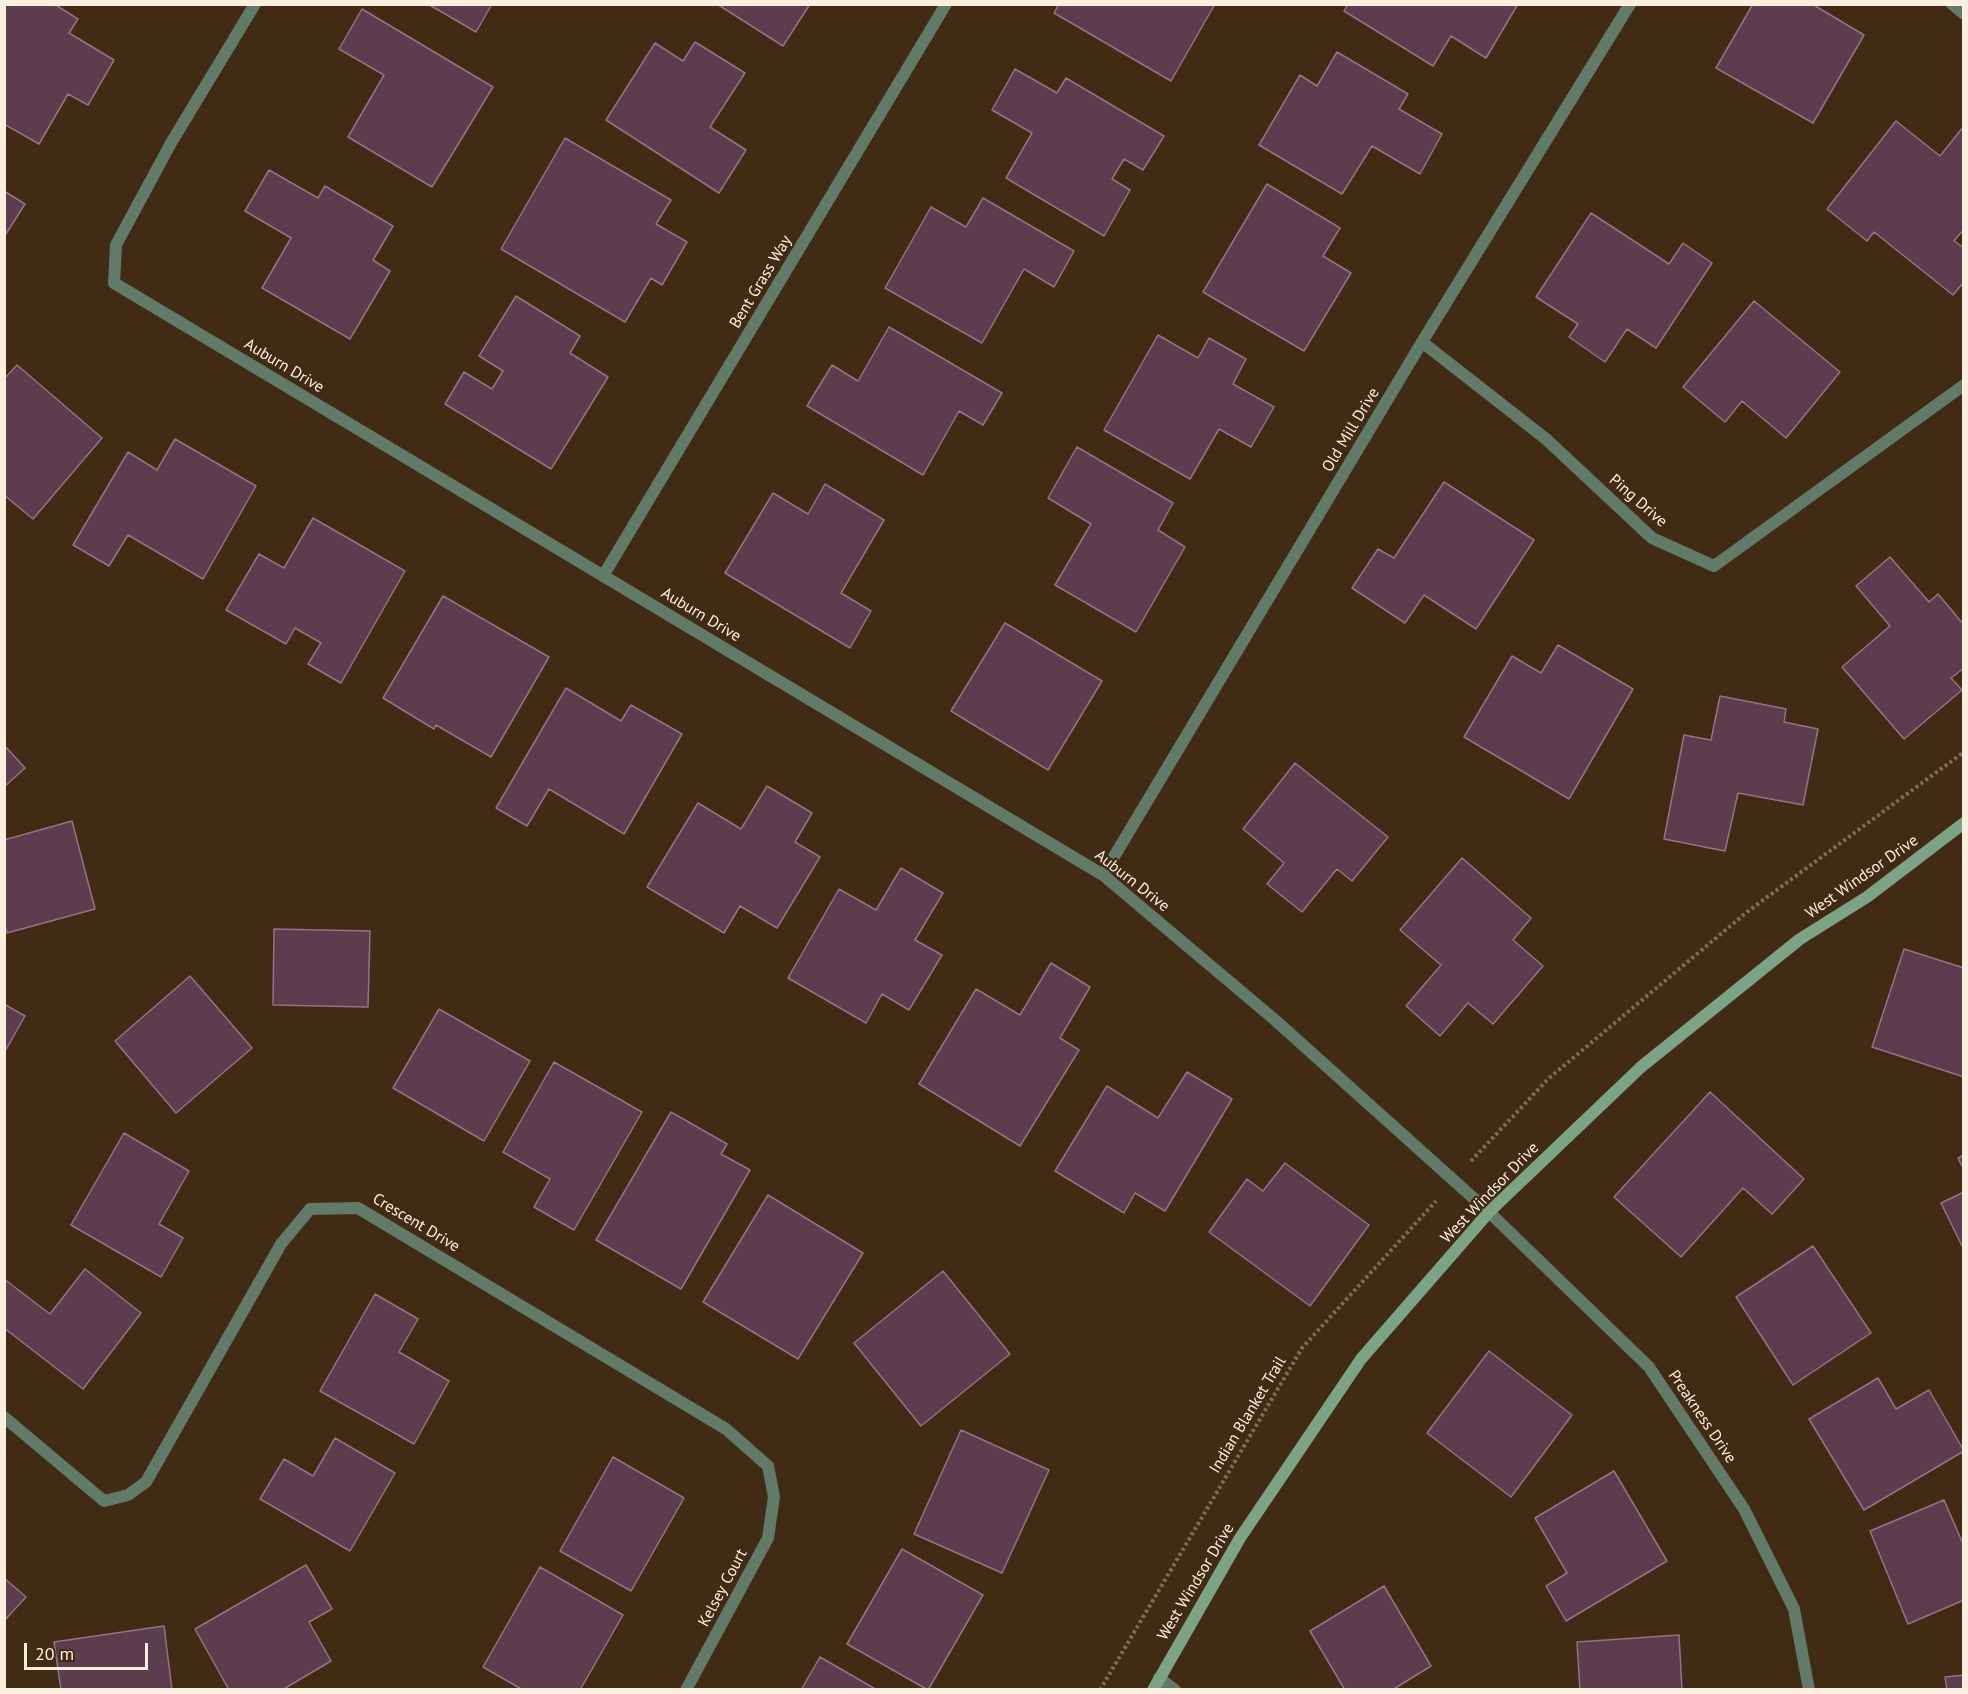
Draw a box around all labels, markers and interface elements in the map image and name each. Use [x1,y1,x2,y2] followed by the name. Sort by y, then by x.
[726,232,796,332] street label: Bent Grass Way
[241,335,327,397] street label: Auburn Drive
[1318,384,1384,476] street label: Old Mill Drive
[1605,471,1671,531] street label: Ping Drive
[658,584,744,646] street label: Auburn Drive
[1802,831,1922,923] street label: West Windsor Drive
[1091,846,1173,916] street label: Auburn Drive
[1437,1139,1543,1247] street label: West Windsor Drive
[369,1189,463,1257] street label: Crescent Drive
[1206,1353,1290,1477] street label: Indian Blanket Trail
[1664,1367,1740,1467] street label: Preakness Drive
[1154,1520,1238,1644] street label: West Windsor Drive
[695,1546,751,1630] street label: Kelsey Court
[27,1631,152,1669] scale bar
[35,1642,74,1665] text: 20 m

